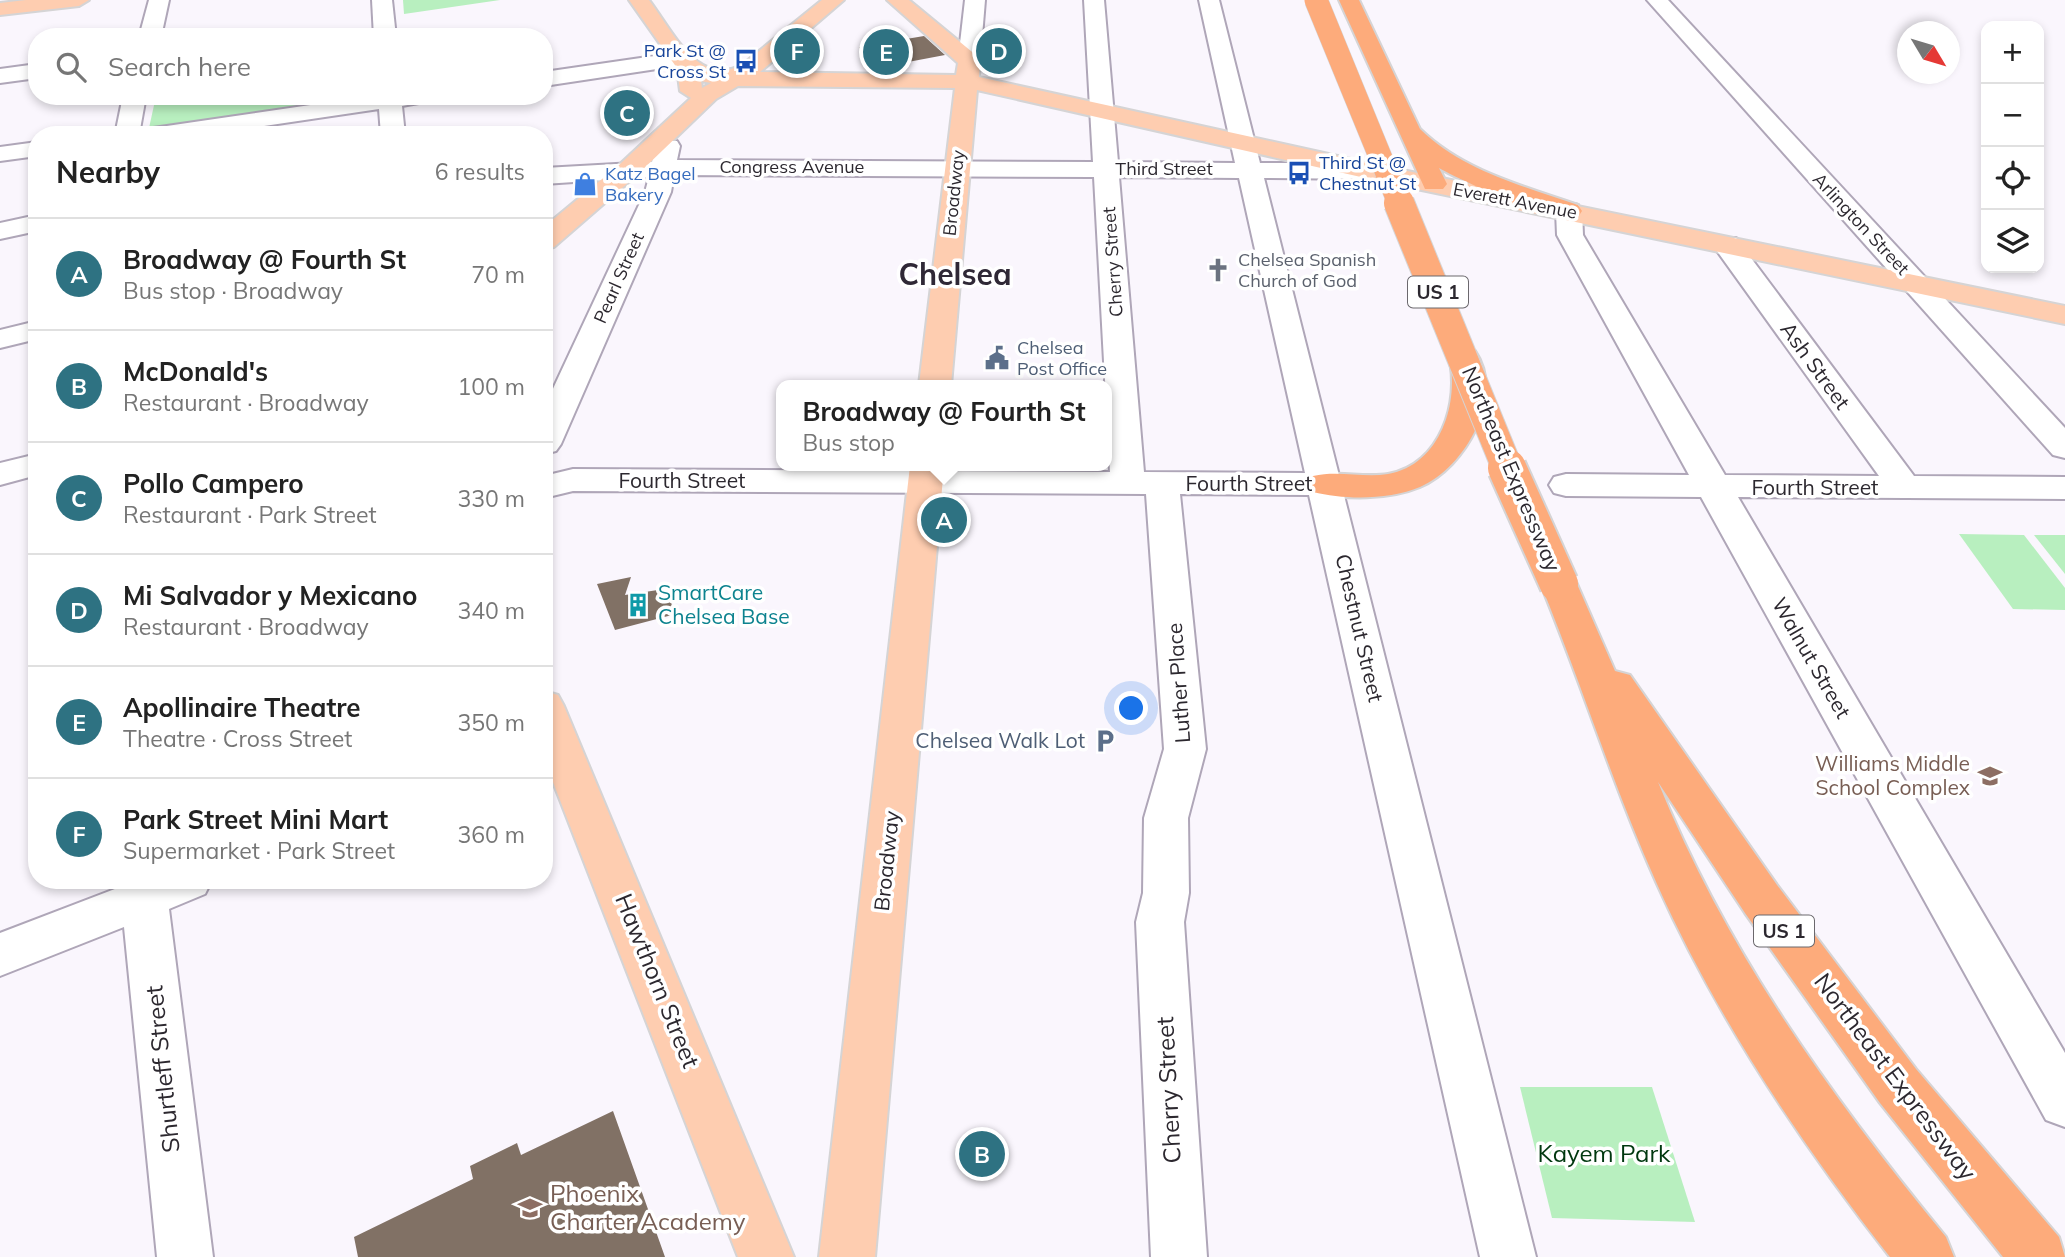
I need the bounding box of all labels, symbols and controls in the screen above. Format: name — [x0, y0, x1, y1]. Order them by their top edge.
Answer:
north arrow — [1897, 21, 1960, 84]
map controls — [1981, 21, 2044, 273]
button: + — [1981, 21, 2044, 84]
pin: F — [774, 25, 820, 77]
pin: D — [976, 25, 1022, 77]
pin: E — [863, 26, 909, 78]
search box — [28, 28, 553, 105]
place label: Park St @ Cross St — [644, 39, 726, 83]
bus stop icon: Park St @ Cross St — [732, 47, 760, 75]
icon: search — [52, 48, 90, 86]
text: Search here — [108, 50, 251, 83]
button: − — [1981, 84, 2044, 147]
pin: C — [604, 87, 650, 139]
button: locate — [1981, 147, 2044, 210]
street label: Broadway — [938, 148, 969, 237]
place label: Third St @ Chestnut St — [1319, 151, 1416, 195]
text: Nearby — [56, 153, 160, 191]
street label: Congress Avenue — [720, 155, 864, 178]
text: 6 results — [435, 157, 525, 186]
street label: Third Street — [1115, 157, 1213, 180]
bus stop icon: Third St @ Chestnut St — [1285, 159, 1313, 187]
place label: Katz Bagel Bakery — [605, 162, 696, 206]
street label: Arlington Street — [1808, 168, 1915, 279]
shop icon: Katz Bagel Bakery — [571, 170, 599, 198]
street label: Everett Avenue — [1451, 177, 1579, 224]
street label: Cherry Street — [1097, 206, 1128, 318]
button: layers — [1981, 210, 2044, 273]
street label: Pearl Street — [588, 229, 649, 327]
text: Broadway @ Fourth St — [123, 243, 406, 276]
place label: Chelsea Spanish Church of God — [1238, 248, 1376, 292]
district label: Chelsea — [899, 255, 1011, 293]
church icon: Chelsea Spanish Church of God — [1204, 256, 1232, 284]
text: A — [70, 260, 88, 289]
text: 70 m — [471, 260, 525, 289]
text: Bus stop · Broadway — [123, 276, 343, 305]
road number: US 1 — [1408, 276, 1468, 308]
street label: Ash Street — [1775, 317, 1856, 414]
place label: Chelsea Post Office — [1017, 336, 1107, 380]
public building icon: Chelsea Post Office — [983, 344, 1011, 372]
text: McDonald's — [123, 355, 268, 388]
street label: Northeast Expressway — [1457, 362, 1567, 575]
text: B — [71, 372, 87, 401]
text: 100 m — [457, 372, 525, 401]
popup — [776, 380, 1112, 471]
text: Restaurant · Broadway — [123, 388, 369, 417]
text: Broadway @ Fourth St — [802, 395, 1086, 428]
text: Bus stop — [802, 428, 895, 457]
text: Pollo Campero — [123, 467, 304, 500]
street label: Fourth Street — [619, 467, 745, 493]
street label: Fourth Street — [1186, 470, 1312, 496]
street label: Fourth Street — [1752, 474, 1878, 500]
text: C — [71, 484, 87, 513]
text: 330 m — [457, 484, 525, 513]
pin: A — [921, 494, 967, 546]
text: Restaurant · Park Street — [123, 500, 376, 529]
street label: Chestnut Street — [1330, 551, 1390, 704]
text: Mi Salvador y Mexicano — [123, 579, 417, 612]
place label: SmartCare Chelsea Base — [658, 579, 790, 629]
building icon: SmartCare Chelsea Base — [624, 591, 652, 619]
street label: Walnut Street — [1767, 593, 1857, 722]
text: D — [70, 596, 88, 625]
text: 340 m — [457, 596, 525, 625]
text: Restaurant · Broadway — [123, 612, 369, 641]
street label: Luther Place — [1161, 622, 1195, 744]
text: Apollinaire Theatre — [123, 691, 361, 724]
your location — [1114, 691, 1148, 725]
text: E — [72, 708, 86, 737]
text: 350 m — [457, 708, 525, 737]
text: Theatre · Cross Street — [123, 724, 352, 753]
place label: Chelsea Walk Lot — [915, 727, 1085, 753]
parking icon: Chelsea Walk Lot — [1091, 727, 1119, 755]
place label: Williams Middle School Complex — [1815, 750, 1970, 800]
school or university icon: Williams Middle School Complex — [1976, 762, 2004, 790]
text: Park Street Mini Mart — [123, 803, 388, 836]
street label: Broadway — [868, 809, 904, 912]
text: F — [72, 820, 86, 849]
text: 360 m — [457, 820, 525, 849]
text: Supermarket · Park Street — [123, 836, 395, 865]
street label: Hawthorn Street — [609, 889, 707, 1072]
road number: US 1 — [1754, 916, 1814, 946]
street label: Northeast Expressway — [1808, 967, 1984, 1186]
street label: Shurtleff Street — [138, 984, 186, 1154]
street label: Cherry Street — [1149, 1016, 1187, 1164]
pin: B — [959, 1128, 1005, 1180]
park label: Kayem Park — [1538, 1138, 1671, 1168]
place label: Phoenix Charter Academy — [550, 1178, 746, 1236]
school or university icon: Phoenix Charter Academy — [516, 1194, 544, 1222]

